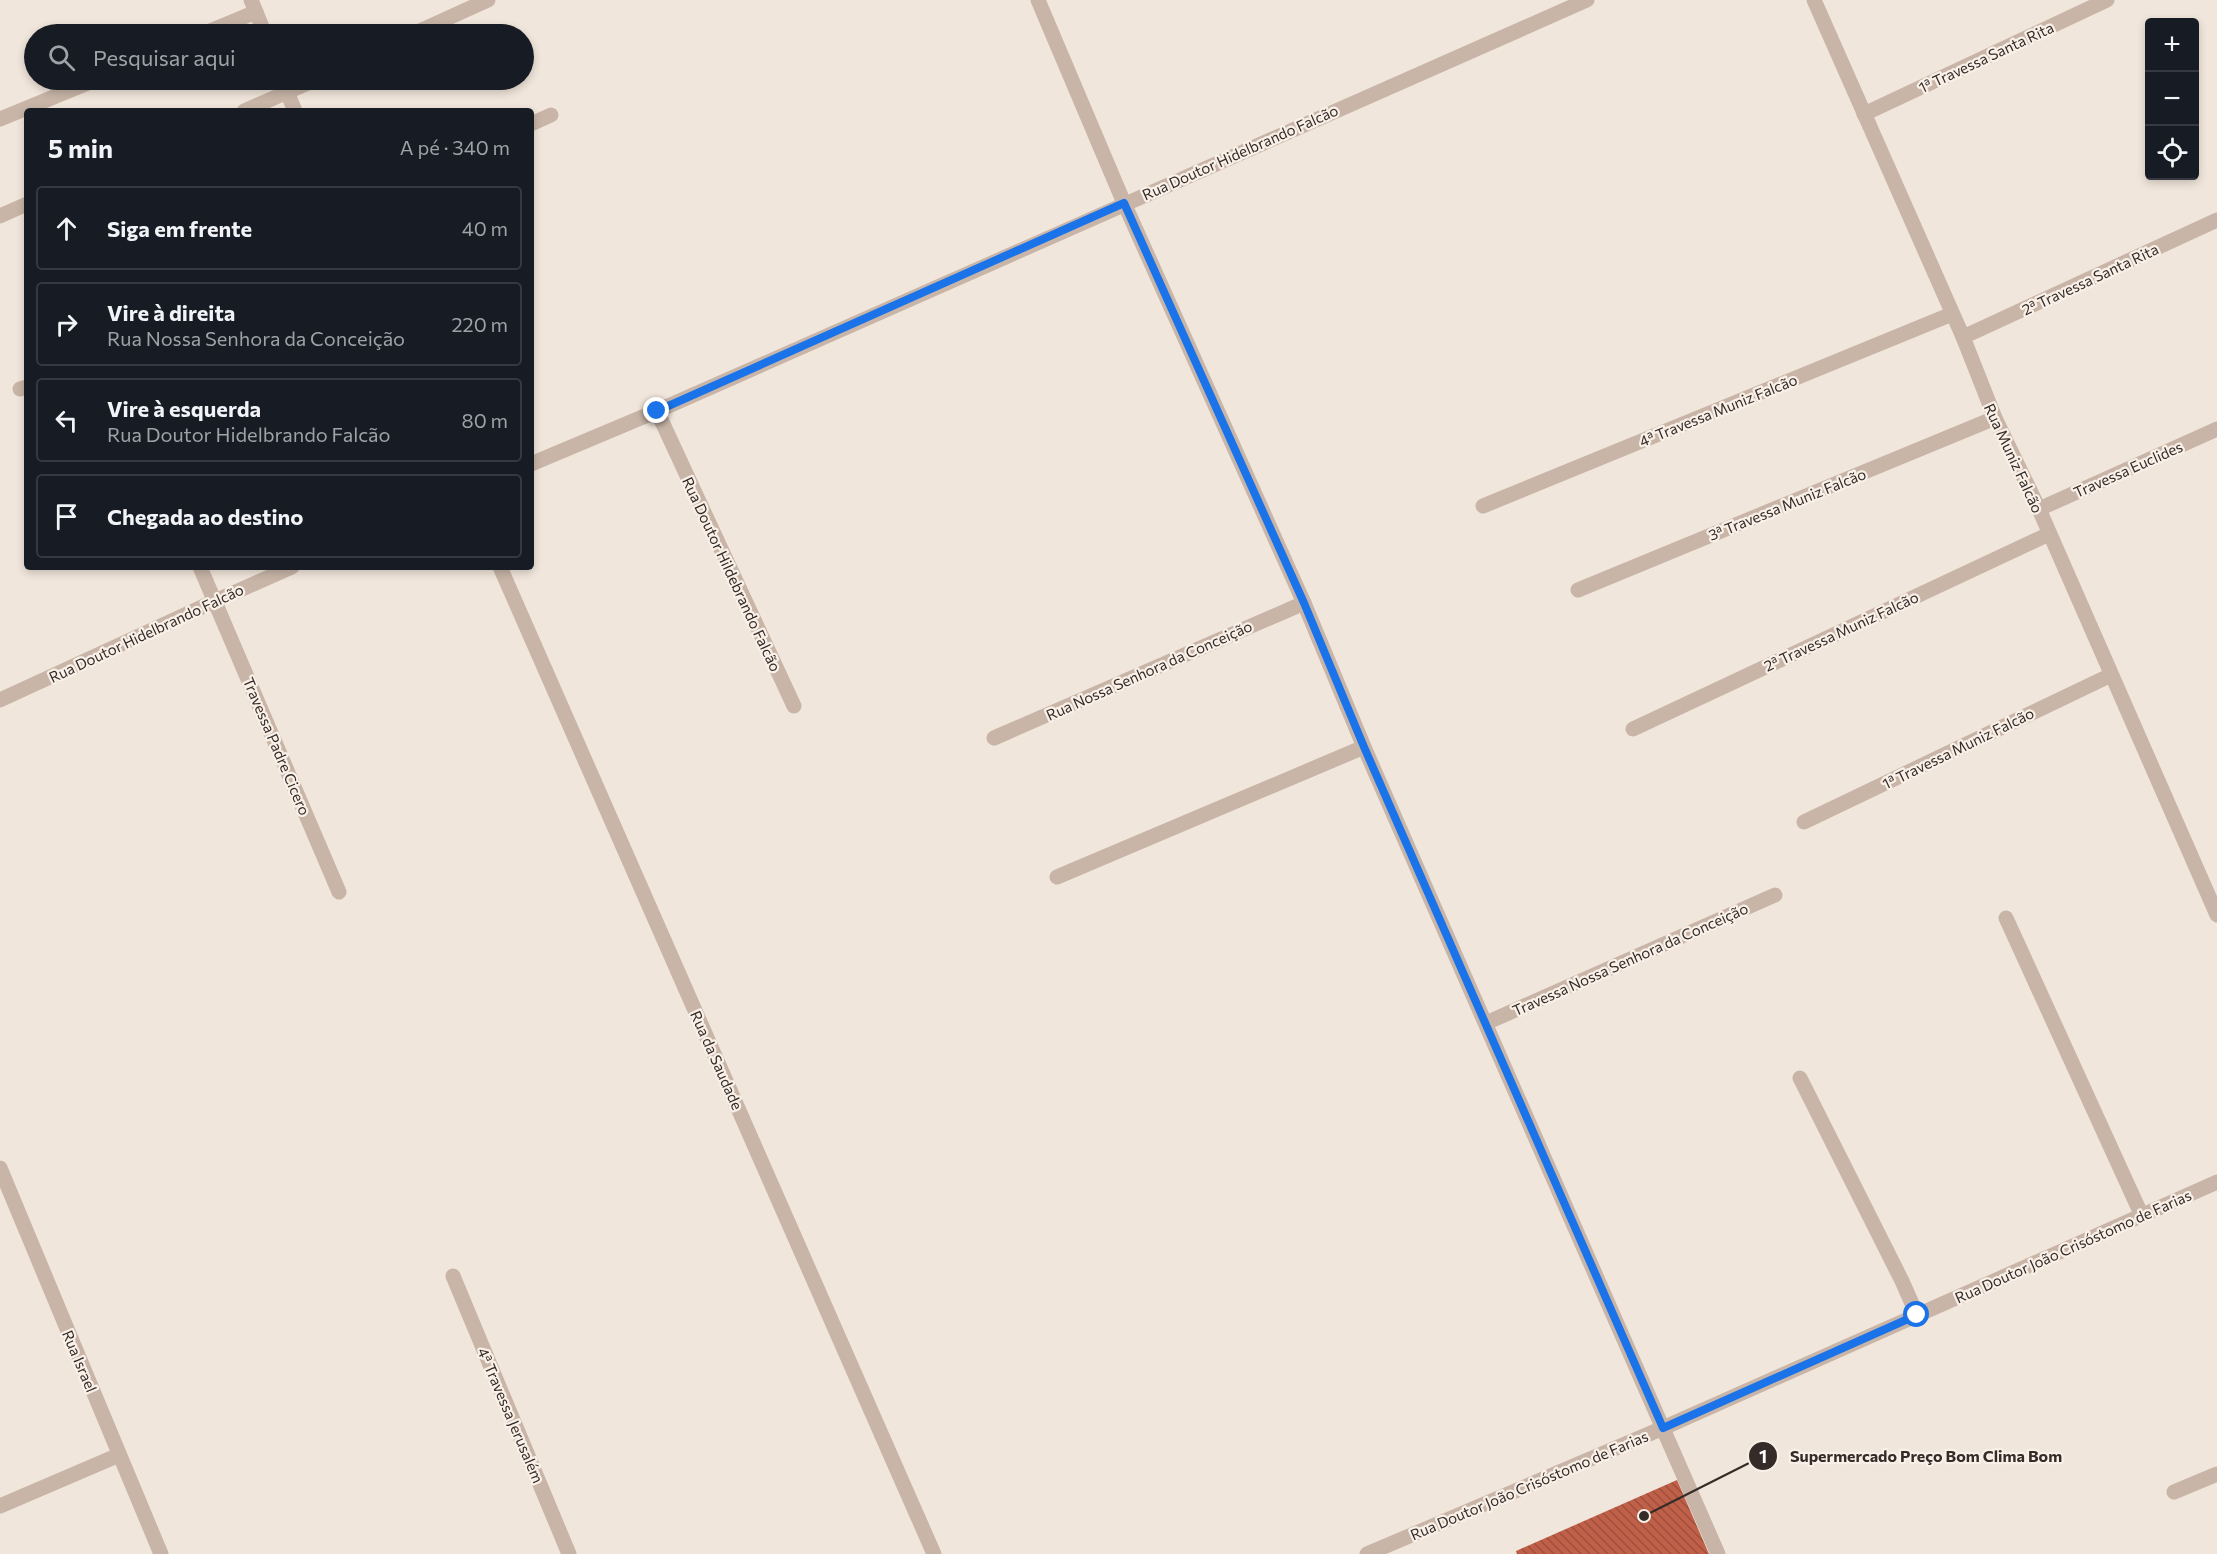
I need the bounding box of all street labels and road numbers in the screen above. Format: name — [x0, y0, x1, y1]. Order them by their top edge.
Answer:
street label: 1ª Travessa Santa Rita — [1916, 18, 2056, 96]
street label: Rua Doutor Hidelbrando Falcão — [1139, 101, 1341, 203]
street label: 2ª Travessa Santa Rita — [2019, 239, 2161, 319]
street label: 4ª Travessa Muniz Falcão — [1636, 370, 1800, 450]
street label: Rua Muniz Falcão — [1981, 400, 2047, 516]
street label: Travessa Euclides — [2071, 437, 2185, 501]
street label: 3ª Travessa Muniz Falcão — [1706, 464, 1868, 544]
street label: Rua Doutor Hildebrando Falcão — [679, 474, 785, 674]
street label: Rua Doutor Hidelbrando Falcão — [46, 580, 246, 686]
street label: 2ª Travessa Muniz Falcão — [1761, 587, 1921, 675]
street label: Rua Nossa Senhora da Conceição — [1043, 616, 1255, 724]
street label: Travessa Padre Cicero — [240, 674, 314, 818]
street label: 1ª Travessa Muniz Falcão — [1879, 703, 2037, 793]
street label: Travessa Nossa Senhora da Conceição — [1509, 899, 1751, 1019]
street label: Rua da Saudade — [687, 1008, 747, 1112]
street label: Rua Doutor João Crisóstomo de Farias — [1952, 1185, 2194, 1306]
street label: Rua Israel — [59, 1327, 101, 1395]
street label: 4ª Travessa Jerusalém — [474, 1345, 548, 1485]
street label: Rua Doutor João Crisóstomo de Farias — [1407, 1426, 1651, 1543]

